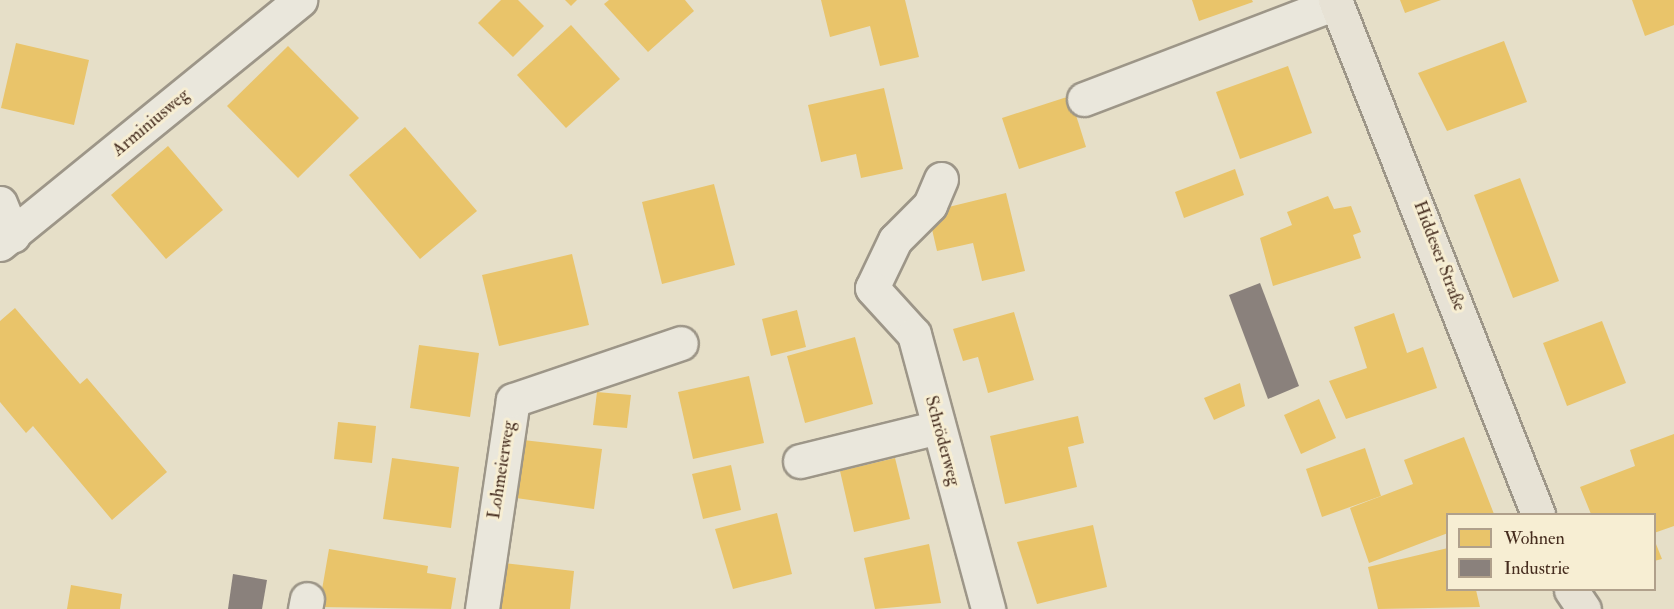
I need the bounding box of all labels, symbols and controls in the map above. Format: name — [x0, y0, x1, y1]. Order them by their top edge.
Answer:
street label: Arminiusweg — [108, 85, 194, 161]
street label: Hiddeser Straße — [1408, 198, 1470, 314]
street label: Schröderweg — [920, 394, 964, 488]
street label: Lohmeierweg — [484, 419, 520, 521]
legend — [1446, 513, 1656, 591]
text: Wohnen — [1504, 527, 1565, 550]
text: Industrie — [1504, 557, 1570, 580]

